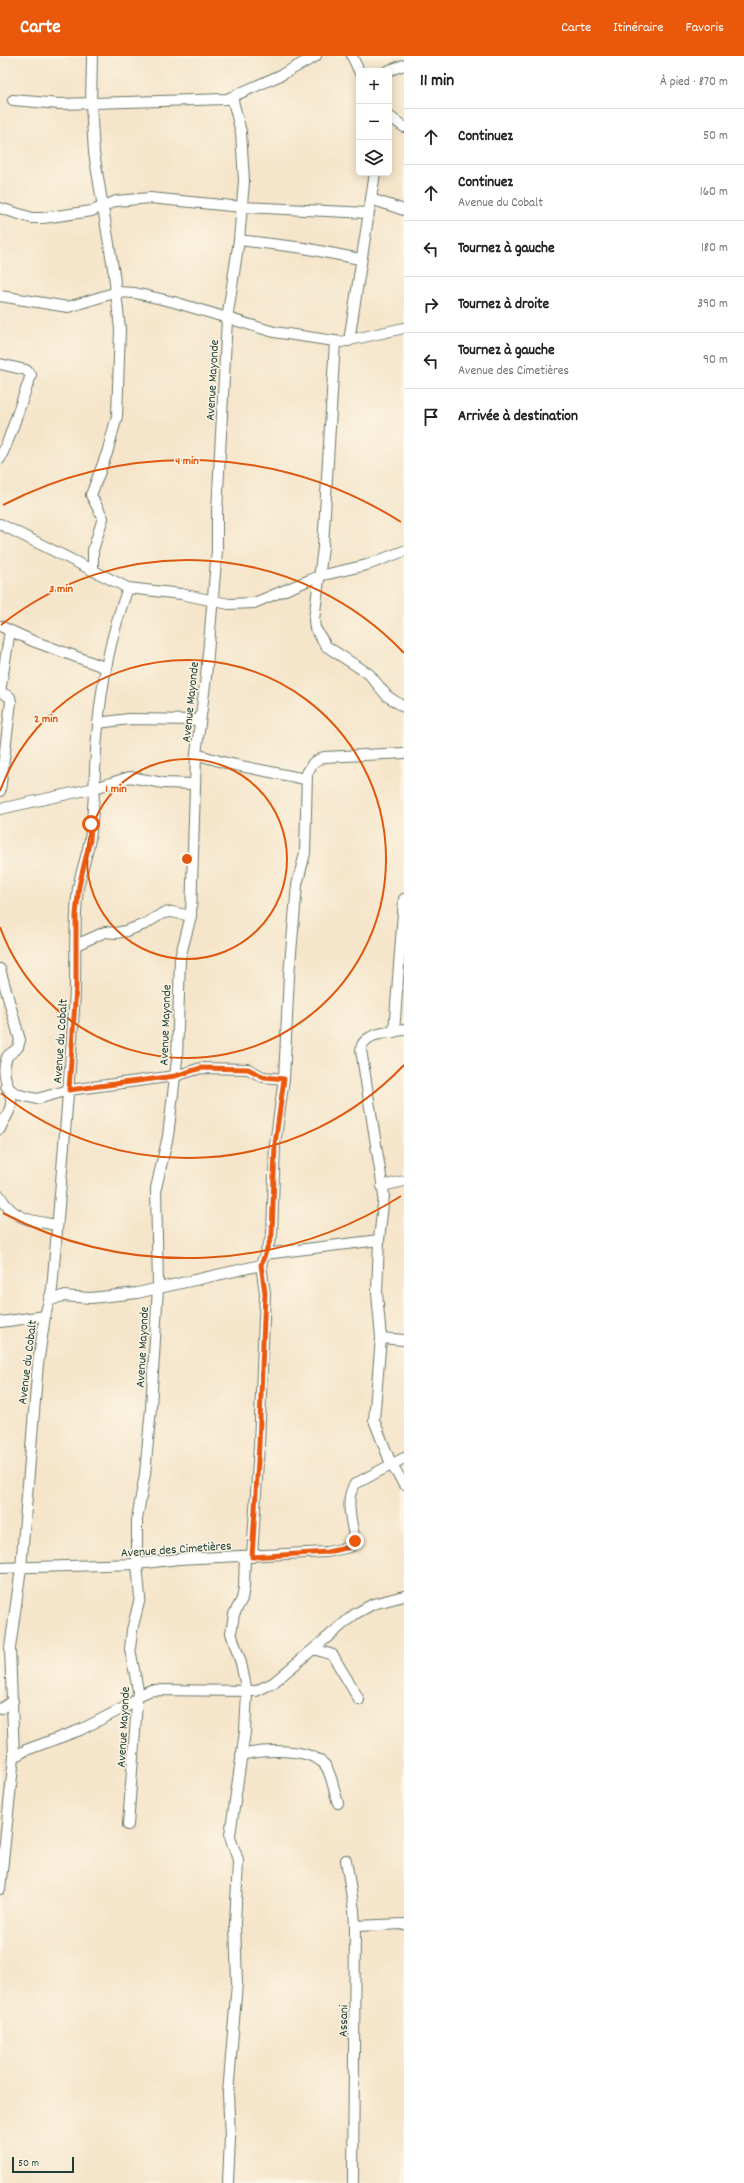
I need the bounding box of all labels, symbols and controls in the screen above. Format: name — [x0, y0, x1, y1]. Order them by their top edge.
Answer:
text: Carte — [20, 15, 61, 42]
text: Carte — [561, 18, 591, 38]
text: Itinéraire — [613, 18, 663, 38]
text: Favoris — [685, 18, 724, 38]
map controls — [356, 68, 392, 176]
button: + — [356, 68, 392, 104]
text: 11 min — [420, 70, 454, 94]
text: À pied · 870 m — [660, 73, 728, 92]
button: − — [356, 104, 392, 140]
icon: ahead — [420, 126, 442, 148]
text: Continuez — [458, 126, 513, 148]
text: 50 m — [703, 127, 728, 146]
button: layers — [356, 140, 392, 176]
text: Continuez — [458, 172, 513, 194]
icon: ahead — [420, 182, 442, 204]
text: 160 m — [700, 183, 728, 202]
text: Avenue du Cobalt — [458, 194, 543, 213]
icon: left — [420, 238, 442, 260]
text: Tournez à gauche — [458, 238, 555, 260]
text: 180 m — [701, 239, 728, 258]
icon: right — [420, 294, 442, 316]
text: Tournez à droite — [458, 294, 549, 316]
text: 390 m — [697, 295, 728, 314]
street label: Avenue Mayonde — [202, 339, 225, 421]
text: Tournez à gauche — [458, 340, 555, 362]
icon: left — [420, 350, 442, 372]
text: 90 m — [703, 351, 728, 370]
text: Avenue des Cimetières — [458, 362, 569, 381]
icon: arrive — [420, 406, 442, 428]
text: Arrivée à destination — [458, 406, 578, 428]
text: 4 min — [175, 453, 199, 470]
text: 3 min — [49, 581, 73, 598]
street label: Avenue Mayonde — [178, 661, 205, 744]
text: 2 min — [34, 711, 58, 728]
text: 1 min — [105, 781, 127, 798]
route start — [82, 815, 100, 833]
centre of rings — [180, 852, 194, 866]
street label: Avenue Mayonde — [156, 984, 177, 1066]
street label: Avenue du Cobalt — [49, 998, 74, 1084]
street label: Avenue Mayonde — [132, 1306, 155, 1388]
street label: Avenue du Cobalt — [14, 1319, 43, 1406]
route end — [346, 1532, 364, 1550]
street label: Avenue des Cimetières — [120, 1537, 232, 1564]
street label: Avenue Mayonde — [113, 1686, 136, 1768]
street label: Assani — [335, 2004, 354, 2037]
scale bar — [12, 2155, 74, 2174]
text: 50 m — [18, 2156, 39, 2172]

